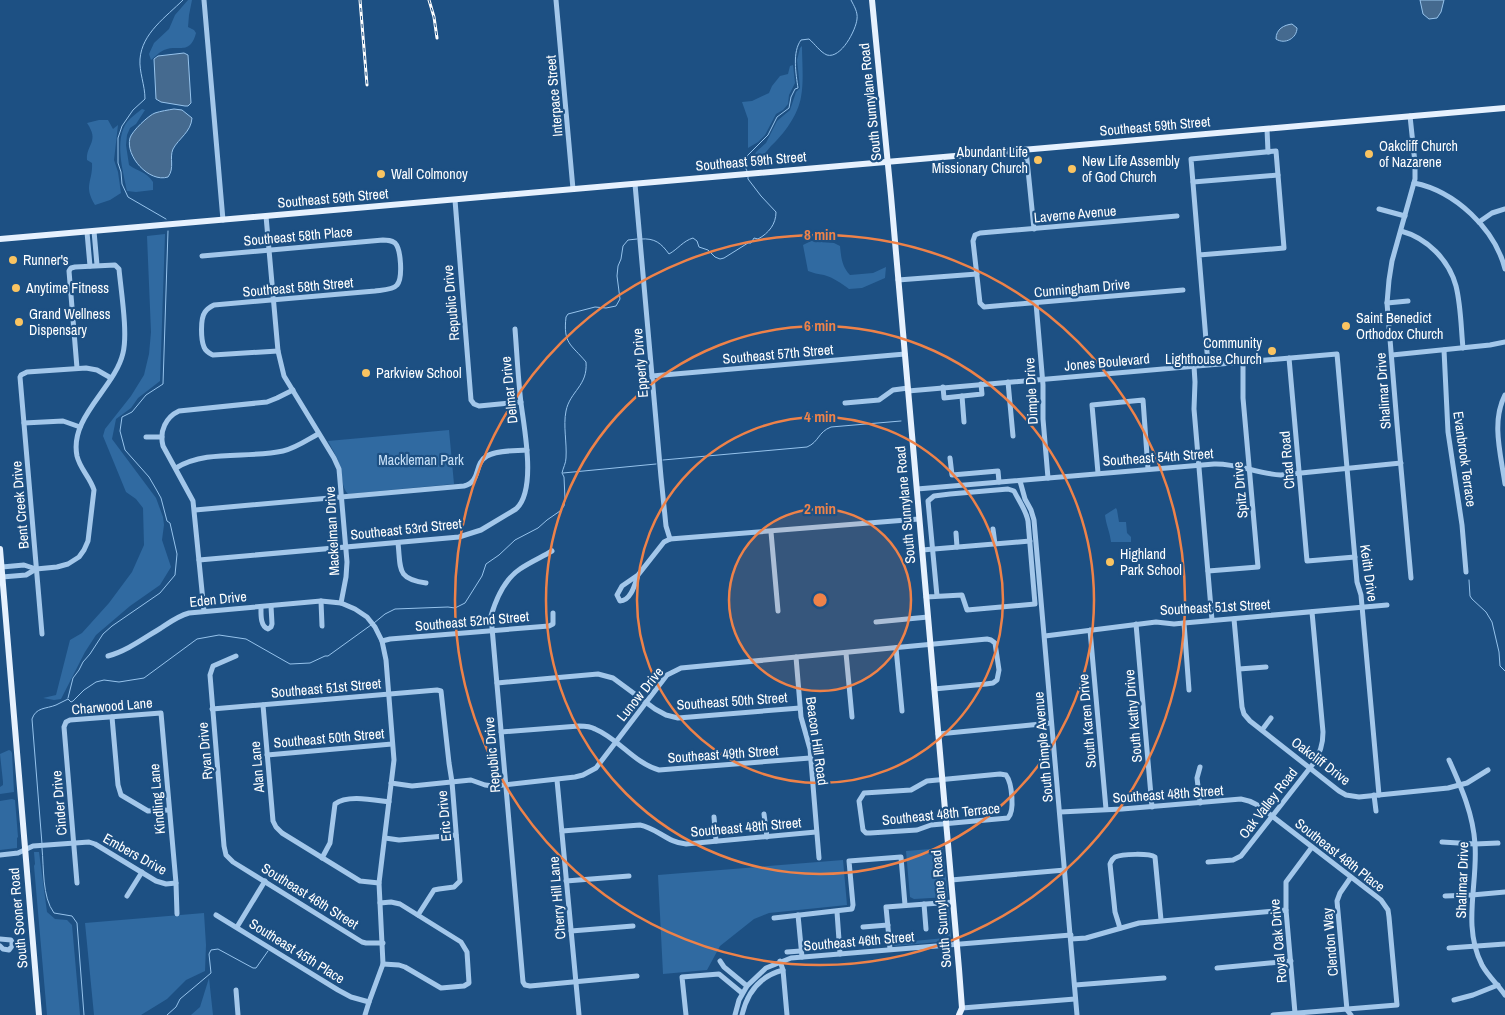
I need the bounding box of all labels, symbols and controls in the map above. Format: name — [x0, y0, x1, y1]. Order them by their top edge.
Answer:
street label: South Sunnylane Road — [855, 42, 885, 162]
street label: Interpace Street — [541, 55, 567, 137]
street label: Southeast 59th Street — [1099, 112, 1211, 140]
place label: Oakcliff Church of Nazarene — [1379, 137, 1458, 171]
place label: Abundant Life Missionary Church — [932, 143, 1028, 177]
street label: Southeast 59th Street — [695, 147, 807, 175]
marker: Oakcliff Church of Nazarene — [1363, 148, 1375, 160]
place label: New Life Assembly of God Church — [1082, 152, 1180, 186]
marker: Abundant Life Missionary Church — [1032, 154, 1044, 166]
marker: New Life Assembly of God Church — [1066, 163, 1078, 175]
place label: Wall Colmonoy — [391, 165, 468, 183]
marker: Wall Colmonoy — [375, 168, 387, 180]
street label: Southeast 59th Street — [277, 184, 389, 212]
street label: Laverne Avenue — [1033, 201, 1117, 227]
street label: Southeast 58th Place — [243, 222, 353, 250]
text: 8 min — [804, 224, 836, 245]
place label: Runner's — [23, 251, 69, 269]
marker: Runner's — [7, 254, 19, 266]
street label: Republic Drive — [439, 264, 463, 342]
street label: Southeast 58th Street — [242, 273, 354, 301]
street label: Cunningham Drive — [1033, 275, 1131, 301]
place label: Anytime Fitness — [25, 279, 109, 297]
marker: Anytime Fitness — [10, 282, 22, 294]
place label: Grand Wellness Dispensary — [29, 305, 111, 339]
place label: Saint Benedict Orthodox Church — [1356, 309, 1443, 343]
text: 6 min — [804, 315, 836, 336]
marker: Grand Wellness Dispensary — [13, 316, 25, 328]
marker: Saint Benedict Orthodox Church — [1340, 320, 1352, 332]
street label: Epperly Drive — [628, 328, 652, 398]
place label: Community Lighthouse Church — [1165, 334, 1262, 368]
street label: Southeast 57th Street — [722, 340, 834, 368]
marker: Community Lighthouse Church — [1266, 345, 1278, 357]
street label: Jones Boulevard — [1064, 349, 1150, 375]
street label: Shalimar Drive — [1371, 352, 1395, 430]
street label: Delmar Drive — [497, 355, 521, 425]
street label: Dimple Drive — [1020, 357, 1042, 425]
place label: Parkview School — [376, 364, 462, 382]
marker: Parkview School — [360, 367, 372, 379]
text: 4 min — [804, 406, 836, 427]
street label: Evanbrook Terrace — [1449, 410, 1481, 508]
street label: Chad Road — [1276, 430, 1298, 490]
street label: Southeast 54th Street — [1102, 444, 1214, 470]
street label: South Sunnylane Road — [891, 445, 919, 565]
park label: Mackleman Park — [378, 451, 464, 469]
street label: Bent Creek Drive — [7, 460, 33, 550]
street label: Spitz Drive — [1229, 461, 1251, 519]
street label: Mackelman Drive — [321, 486, 343, 576]
text: 2 min — [804, 498, 836, 519]
street label: Southeast 53rd Street — [350, 514, 462, 544]
street label: Keith Drive — [1356, 543, 1382, 603]
place label: Highland Park School — [1120, 545, 1182, 579]
marker: Highland Park School — [1104, 556, 1116, 568]
street label: Eden Drive — [188, 587, 248, 611]
centre of rings — [811, 591, 829, 609]
street label: Southeast 51st Street — [1159, 595, 1271, 619]
street label: Southeast 52nd Street — [414, 607, 530, 635]
street label: Lunow Drive — [613, 663, 667, 725]
street label: South Kathy Drive — [1120, 669, 1146, 763]
street label: South Karen Drive — [1074, 673, 1100, 769]
street label: Southeast 51st Street — [270, 674, 382, 702]
street label: Southeast 50th Street — [676, 688, 788, 714]
street label: South Dimple Avenue — [1029, 691, 1057, 803]
street label: Charwood Lane — [71, 694, 153, 718]
street label: Beacon Hill Road — [802, 696, 832, 786]
street label: Republic Drive — [480, 716, 504, 794]
street label: Ryan Drive — [194, 722, 216, 780]
street label: Southeast 50th Street — [273, 724, 385, 752]
street label: Oakcliff Drive — [1288, 733, 1354, 789]
street label: Alan Lane — [246, 740, 268, 795]
street label: Southeast 49th Street — [667, 741, 779, 767]
street label: Kindling Lane — [145, 763, 169, 835]
street label: Oak Valley Road — [1235, 764, 1301, 842]
street label: Cinder Drive — [47, 770, 71, 836]
street label: Southeast 48th Street — [1112, 781, 1224, 807]
street label: Eric Drive — [433, 790, 455, 842]
street label: Southeast 48th Terrace — [881, 799, 1001, 829]
street label: Southeast 48th Street — [690, 813, 802, 841]
street label: Southeast 48th Place — [1291, 814, 1389, 896]
street label: Embers Drive — [100, 829, 170, 879]
street label: Shalimar Drive — [1452, 841, 1472, 919]
street label: South Sunnylane Road — [927, 849, 955, 969]
street label: Cherry Hill Lane — [544, 856, 570, 940]
street label: Southeast 46th Street — [258, 859, 362, 933]
street label: South Sooner Road — [5, 867, 31, 969]
street label: Royal Oak Drive — [1265, 898, 1291, 984]
street label: Clendon Way — [1318, 907, 1342, 977]
street label: Southeast 45th Place — [246, 914, 348, 988]
street label: Southeast 46th Street — [803, 927, 915, 955]

